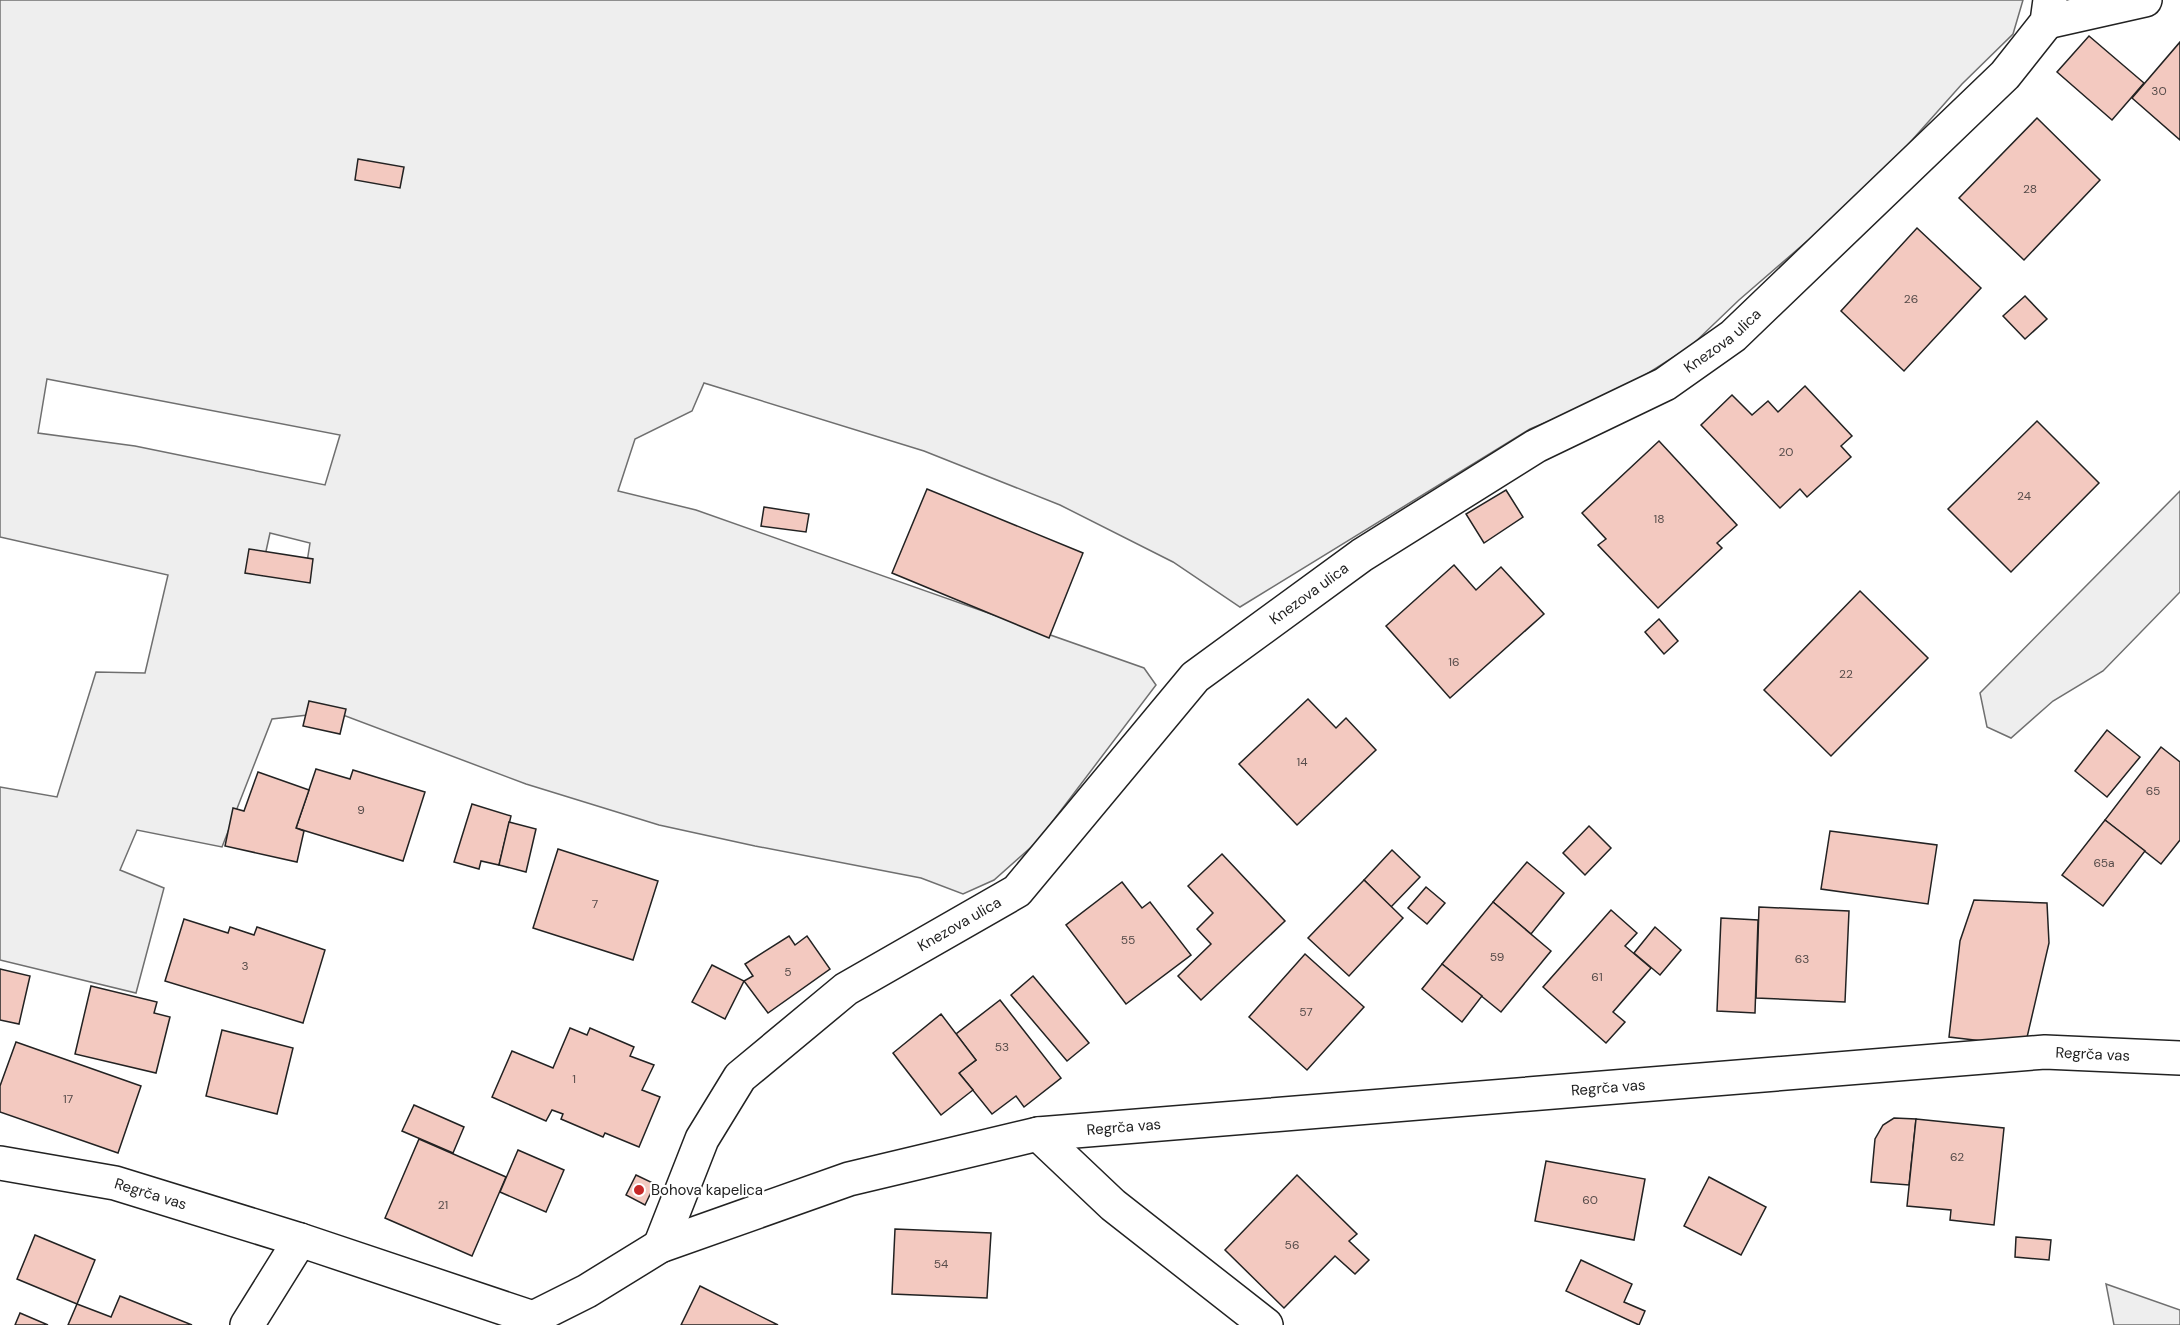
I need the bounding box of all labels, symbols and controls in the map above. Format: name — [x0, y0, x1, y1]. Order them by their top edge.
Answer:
house number: 30 — [2151, 83, 2167, 99]
house number: 28 — [2023, 181, 2037, 197]
house number: 26 — [1904, 291, 1918, 307]
street label: Knezova ulica — [1680, 304, 1765, 378]
house number: 20 — [1778, 444, 1794, 460]
house number: 24 — [2017, 488, 2031, 504]
house number: 18 — [1653, 511, 1665, 527]
street label: Knezova ulica — [1265, 558, 1353, 629]
house number: 16 — [1448, 654, 1460, 670]
house number: 22 — [1839, 666, 1853, 682]
house number: 14 — [1296, 754, 1308, 770]
house number: 65 — [2146, 783, 2160, 799]
house number: 9 — [357, 802, 365, 818]
house number: 65a — [2093, 855, 2115, 871]
street label: Knezova ulica — [914, 892, 1005, 956]
house number: 7 — [592, 896, 598, 912]
house number: 55 — [1121, 932, 1135, 948]
house number: 59 — [1490, 949, 1504, 965]
house number: 63 — [1795, 951, 1809, 967]
house number: 3 — [241, 958, 249, 974]
house number: 5 — [784, 964, 792, 980]
house number: 61 — [1591, 969, 1603, 985]
house number: 57 — [1299, 1004, 1313, 1020]
house number: 53 — [995, 1039, 1009, 1055]
street label: Regrča vas — [2055, 1042, 2130, 1066]
house number: 1 — [572, 1071, 576, 1087]
street label: Regrča vas — [1570, 1075, 1646, 1101]
house number: 17 — [63, 1091, 73, 1107]
street label: Regrča vas — [1086, 1114, 1162, 1140]
house number: 62 — [1950, 1149, 1964, 1165]
street label: Regrča vas — [112, 1173, 189, 1215]
place label: Bohova kapelica — [651, 1180, 763, 1200]
marker: Bohova kapelica — [632, 1183, 646, 1197]
house number: 60 — [1582, 1192, 1598, 1208]
house number: 21 — [438, 1197, 448, 1213]
house number: 56 — [1285, 1237, 1299, 1253]
house number: 54 — [934, 1256, 948, 1272]

